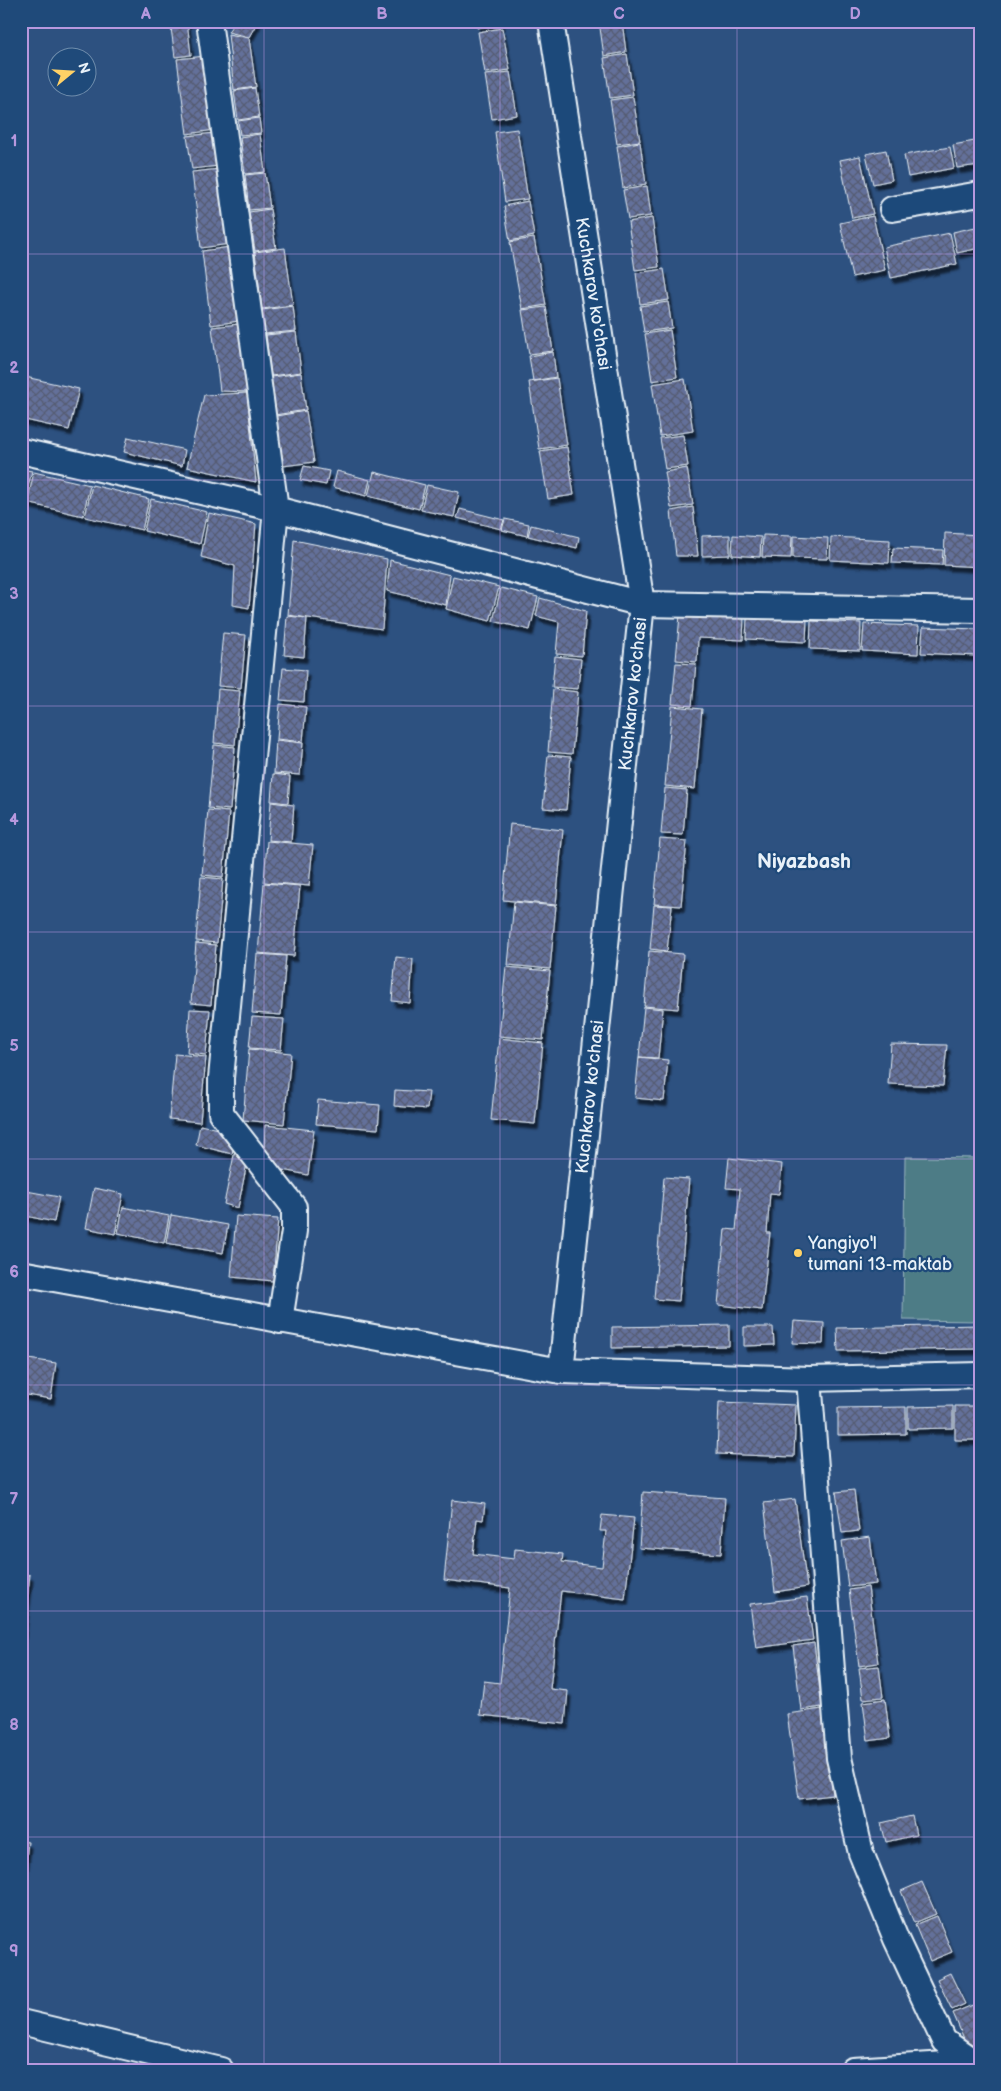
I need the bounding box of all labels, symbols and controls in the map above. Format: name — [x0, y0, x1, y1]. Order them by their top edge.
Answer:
text: A — [140, 5, 151, 24]
text: B — [376, 5, 388, 24]
text: C — [613, 5, 625, 24]
text: D — [849, 5, 861, 24]
north arrow — [48, 48, 98, 98]
text: N — [74, 61, 94, 76]
text: 1 — [11, 132, 17, 151]
street label: Kuchkarov ko'chasi — [571, 216, 616, 372]
text: 2 — [9, 359, 19, 378]
text: 3 — [9, 585, 19, 604]
street label: Kuchkarov ko'chasi — [614, 616, 652, 772]
text: 4 — [9, 811, 19, 830]
district label: Niyazbash — [757, 850, 851, 874]
street label: Kuchkarov ko'chasi — [571, 1019, 609, 1175]
text: 5 — [9, 1037, 19, 1056]
place label: Yangiyo'l tumani 13-maktab — [807, 1233, 952, 1275]
marker: Yangiyo'l tumani 13-maktab — [792, 1247, 804, 1259]
text: 6 — [9, 1263, 19, 1282]
text: 7 — [10, 1490, 19, 1509]
text: 8 — [9, 1716, 19, 1735]
text: 9 — [9, 1942, 19, 1961]

